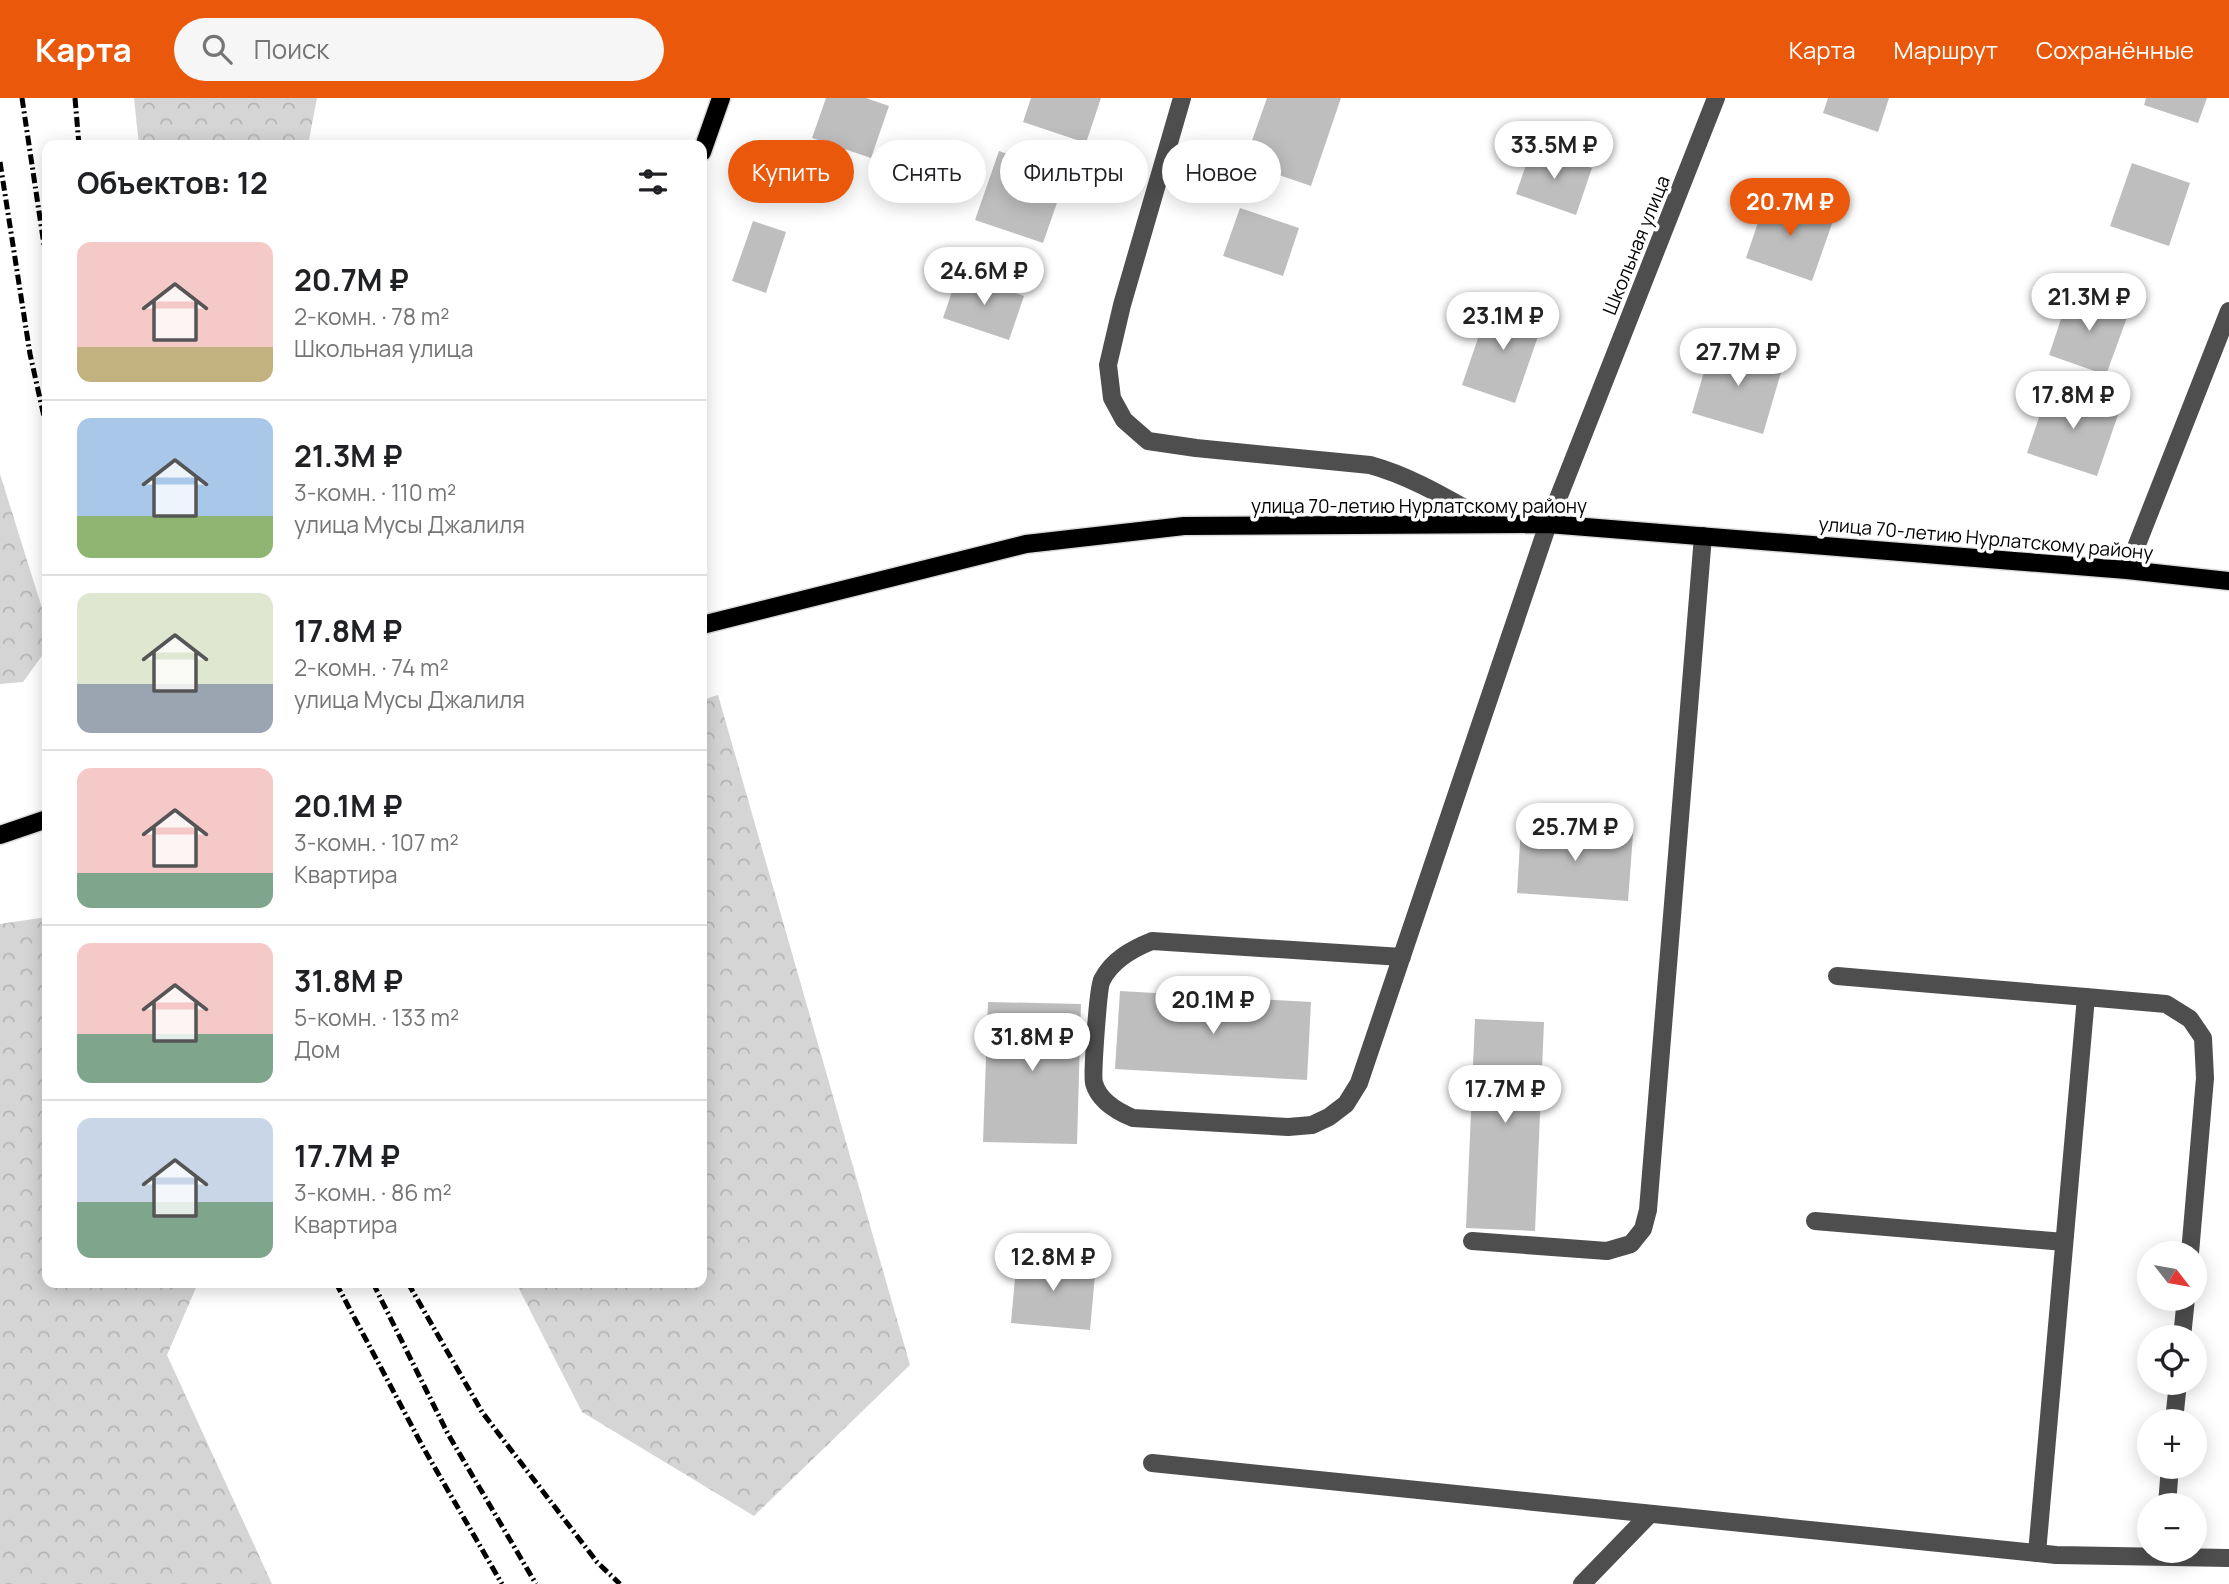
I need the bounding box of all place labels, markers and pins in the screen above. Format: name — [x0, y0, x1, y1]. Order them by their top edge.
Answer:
pin: 33.5M ₽ — [1489, 122, 1619, 181]
pin: 20.7M ₽ — [1725, 178, 1855, 238]
pin: 24.6M ₽ — [919, 248, 1049, 307]
pin: 21.3M ₽ — [2024, 274, 2154, 333]
pin: 23.1M ₽ — [1438, 292, 1568, 352]
pin: 27.7M ₽ — [1673, 328, 1803, 388]
pin: 17.8M ₽ — [2008, 372, 2138, 431]
pin: 25.7M ₽ — [1510, 804, 1640, 863]
pin: 20.1M ₽ — [1148, 976, 1278, 1036]
pin: 31.8M ₽ — [967, 1014, 1097, 1073]
pin: 17.7M ₽ — [1440, 1066, 1570, 1125]
pin: 12.8M ₽ — [988, 1234, 1118, 1293]

